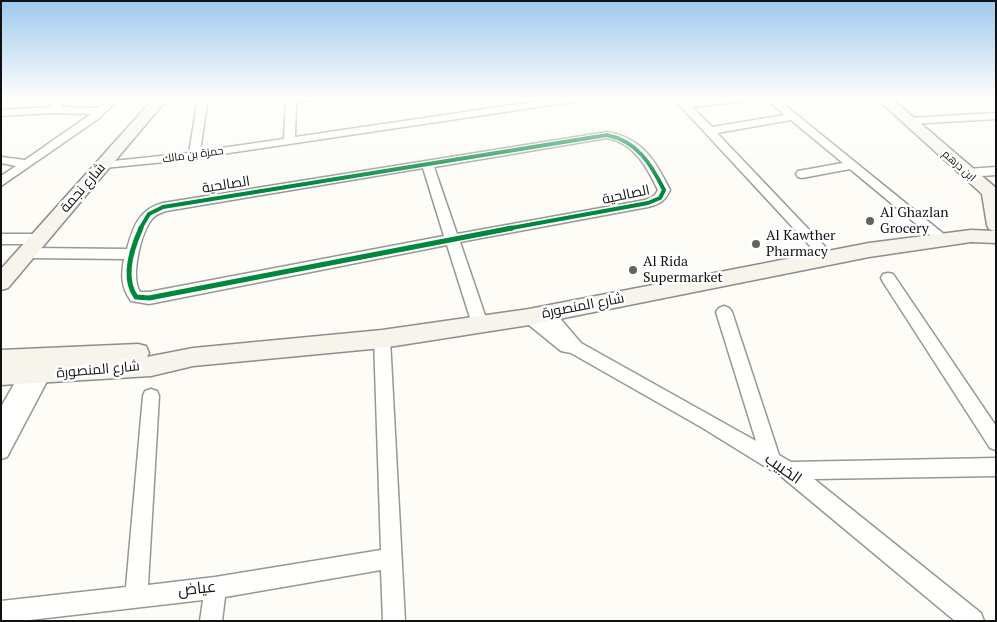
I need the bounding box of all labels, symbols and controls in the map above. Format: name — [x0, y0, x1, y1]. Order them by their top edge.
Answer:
street label: حمزة بن مالك — [162, 144, 224, 166]
street label: ابن درهم — [940, 148, 978, 184]
street label: شارع نجمة — [57, 160, 109, 216]
street label: الصالحية — [201, 173, 251, 197]
street label: الصالحية — [601, 182, 651, 208]
place label: Al Ghazlan Grocery — [880, 205, 949, 238]
marker: Al Ghazlan Grocery — [864, 215, 876, 227]
place label: Al Kawther Pharmacy — [766, 228, 835, 260]
marker: Al Kawther Pharmacy — [750, 238, 762, 250]
place label: Al Rida Supermarket — [643, 254, 723, 286]
marker: Al Rida Supermarket — [627, 264, 639, 276]
street label: شارع المنصورة — [540, 290, 626, 322]
street label: شارع المنصورة — [56, 358, 140, 382]
street label: الخبيب — [761, 449, 805, 489]
street label: عياض — [177, 577, 217, 601]

